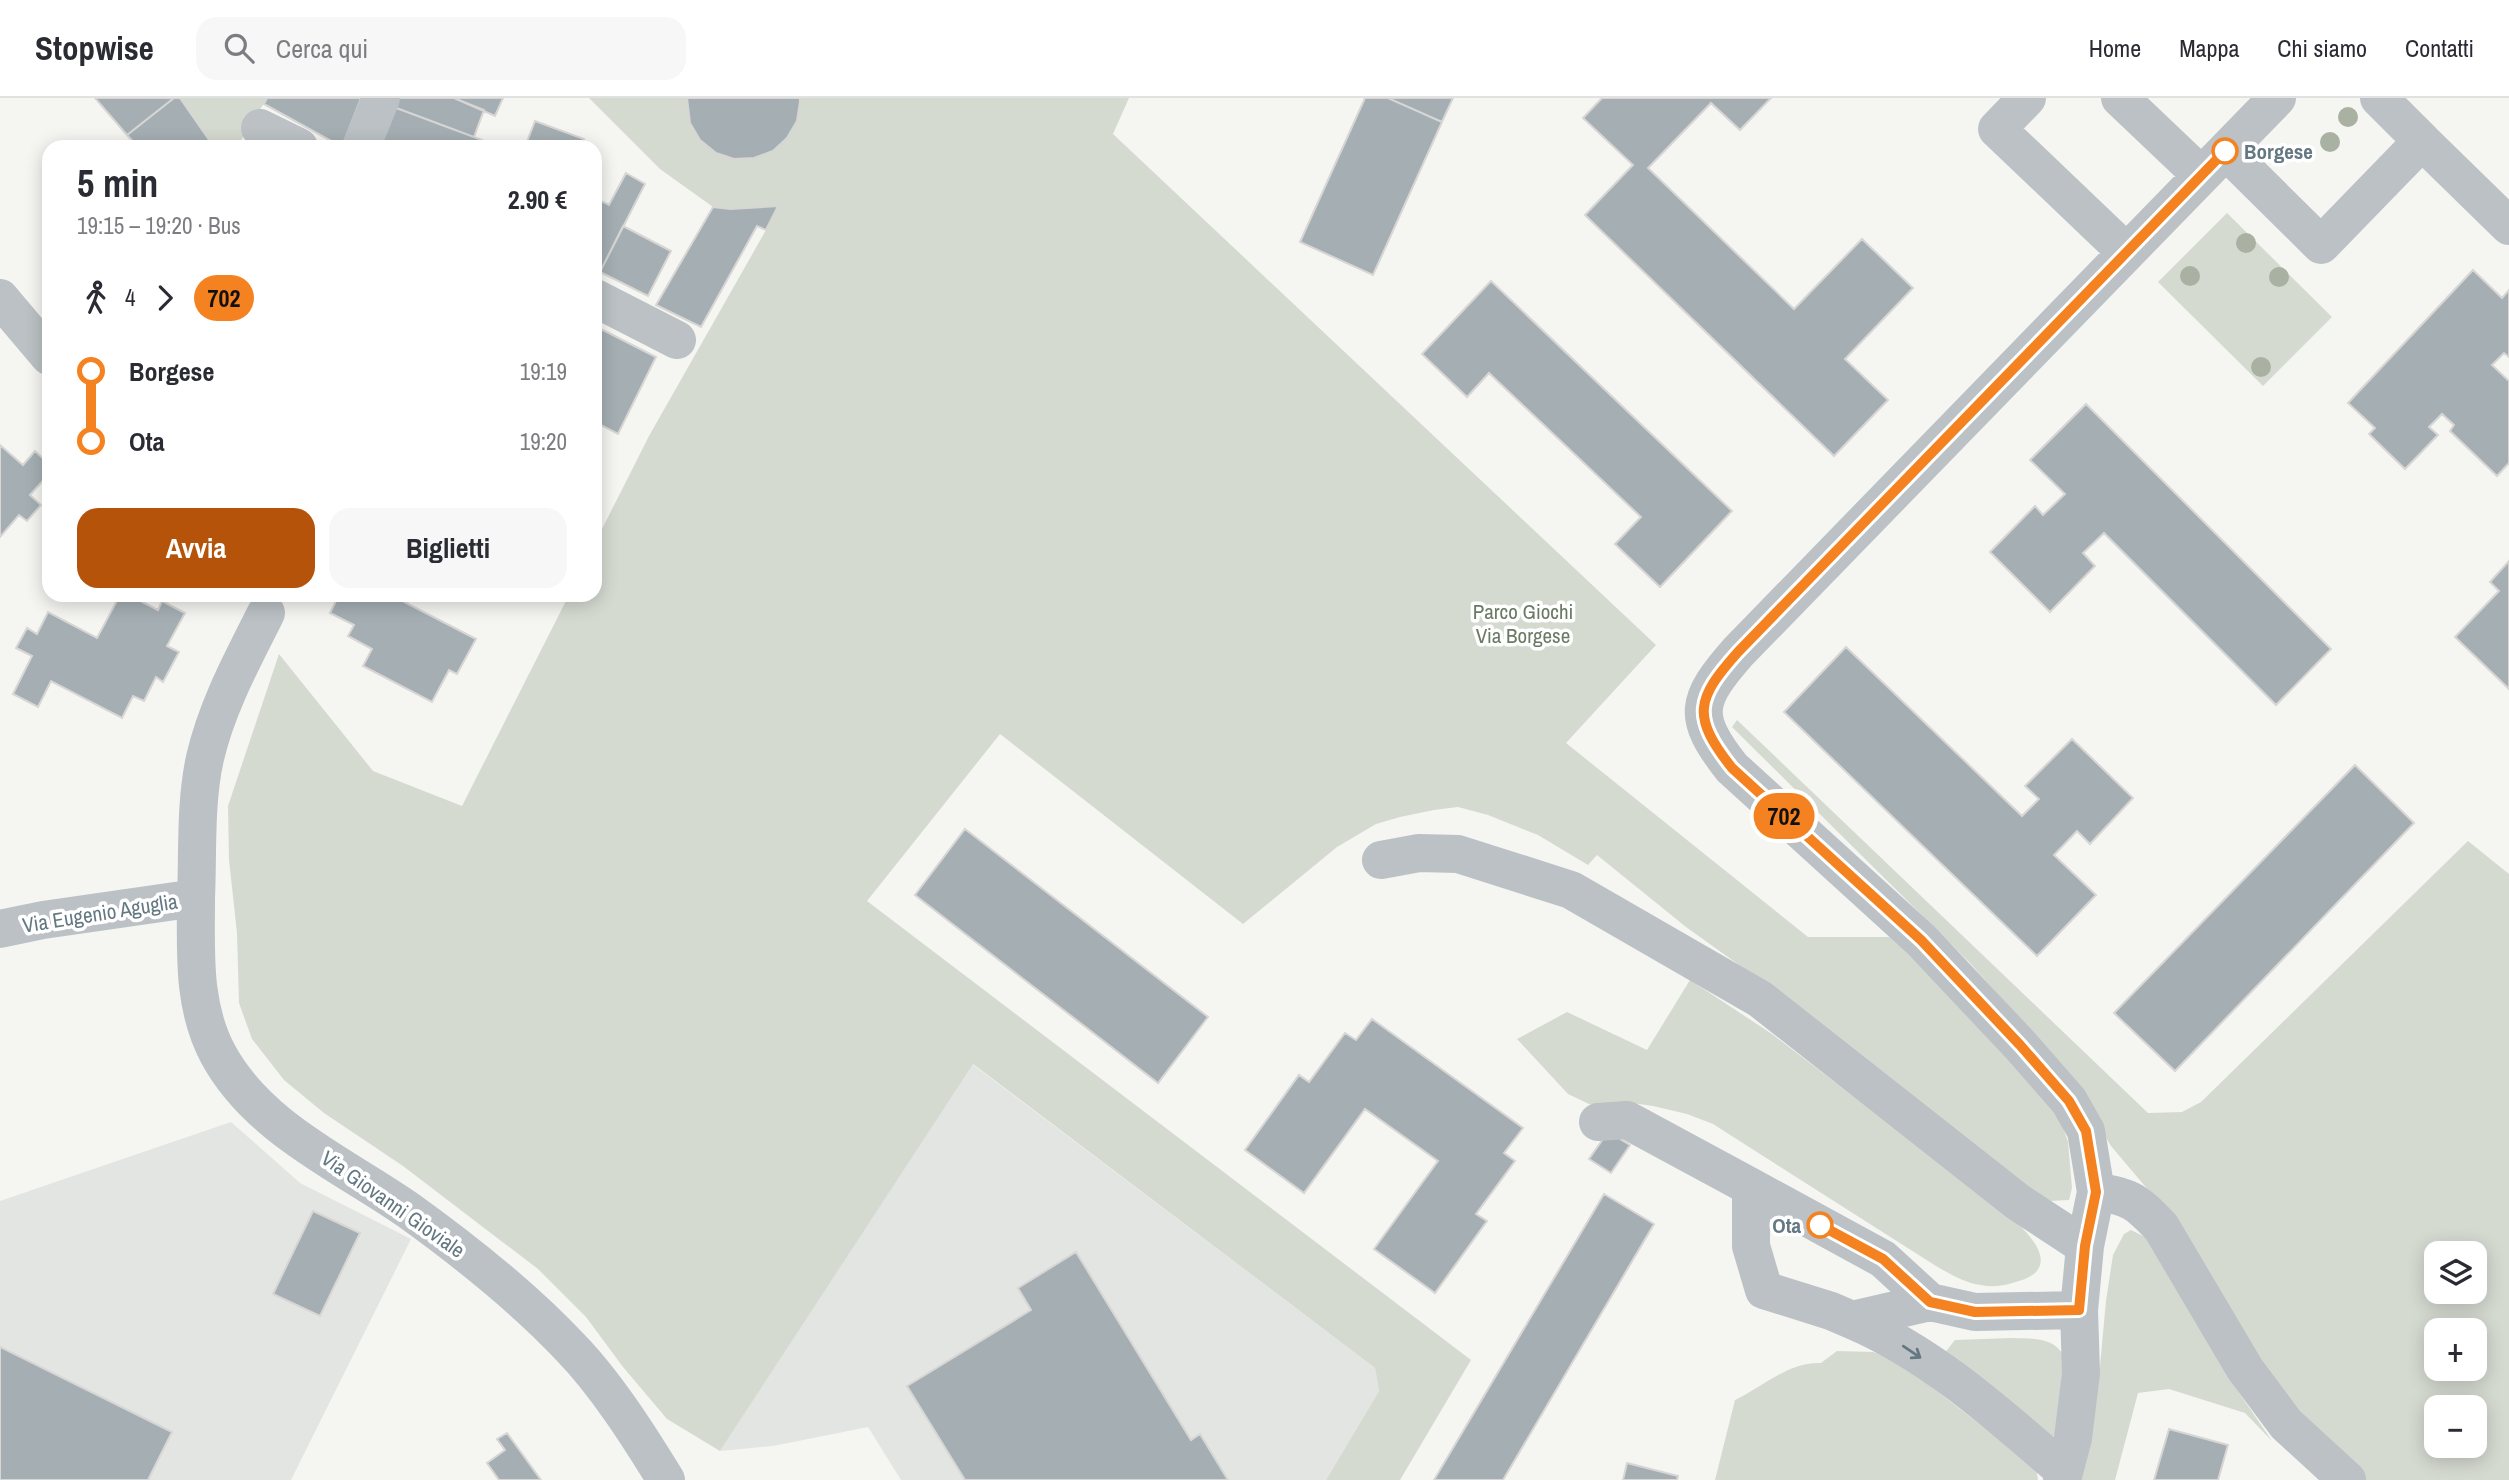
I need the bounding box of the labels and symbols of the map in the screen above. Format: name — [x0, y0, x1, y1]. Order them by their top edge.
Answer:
place label: Borgese — [2244, 137, 2313, 166]
marker: Borgese — [2212, 138, 2238, 164]
park label: Parco Giochi Via Borgese — [1473, 597, 1573, 650]
line badge: 702 — [1744, 793, 1824, 839]
street label: Via Eugenio Aguglia — [20, 886, 180, 940]
street label: Via Giovanni Gioviale — [315, 1144, 471, 1264]
place label: Ota — [1772, 1211, 1801, 1240]
marker: Ota — [1807, 1212, 1833, 1238]
one-way arrow — [1902, 1345, 1921, 1359]

